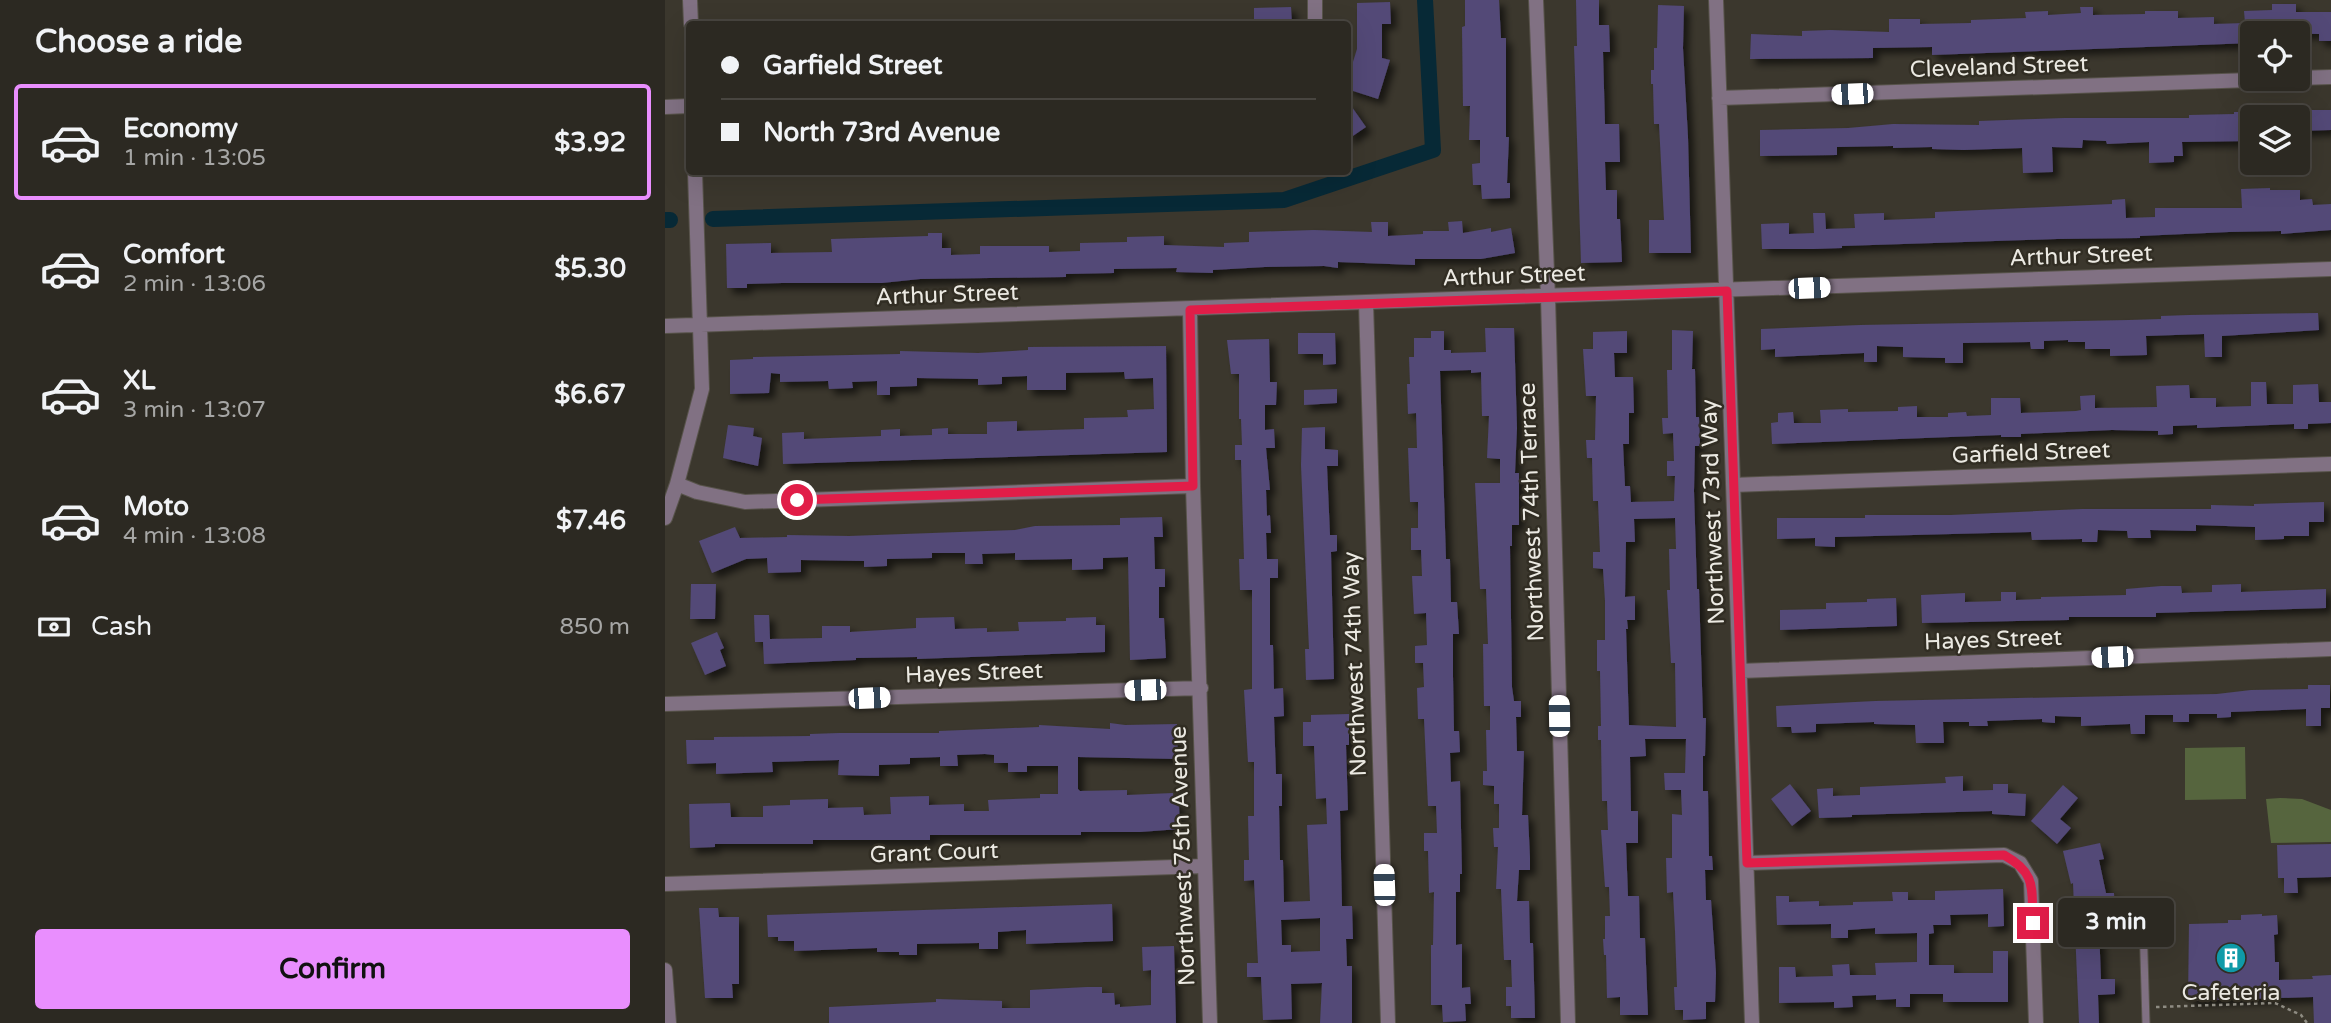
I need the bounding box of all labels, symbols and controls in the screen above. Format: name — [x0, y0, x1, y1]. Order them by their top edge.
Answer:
map controls — [2240, 21, 2310, 175]
button: locate — [2240, 21, 2310, 91]
text: Choose a ride — [35, 23, 242, 61]
text: Garfield Street — [763, 50, 942, 81]
street label: Cleveland Street — [1909, 50, 2089, 84]
car — [1831, 83, 1874, 105]
button: layers — [2240, 105, 2310, 175]
icon: car — [39, 111, 102, 174]
text: Economy — [123, 113, 238, 144]
text: North 73rd Avenue — [763, 117, 1000, 148]
text: $3.92 — [554, 127, 626, 158]
text: 1 min · 13:05 — [123, 144, 266, 172]
icon: car — [39, 237, 102, 300]
text: Comfort — [123, 239, 225, 270]
street label: Arthur Street — [2009, 240, 2153, 272]
text: $5.30 — [554, 253, 626, 284]
street label: Arthur Street — [1442, 260, 1586, 292]
text: 2 min · 13:06 — [123, 270, 266, 298]
car — [1788, 277, 1831, 299]
street label: Arthur Street — [875, 279, 1019, 311]
icon: car — [39, 363, 102, 426]
text: XL — [123, 365, 155, 396]
text: $6.67 — [554, 379, 626, 410]
street label: Northwest 74th Terrace — [1513, 382, 1551, 642]
text: 3 min · 13:07 — [123, 396, 266, 424]
street label: Northwest 73rd Way — [1695, 399, 1731, 625]
street label: Garfield Street — [1951, 436, 2111, 470]
route start — [781, 484, 813, 516]
icon: car — [39, 489, 102, 552]
text: Moto — [123, 491, 189, 522]
text: $7.46 — [556, 505, 626, 536]
text: 4 min · 13:08 — [123, 522, 266, 550]
street label: Northwest 74th Way — [1337, 551, 1373, 777]
icon: cash — [35, 608, 73, 646]
text: Cash — [91, 611, 152, 642]
text: 850 m — [560, 613, 630, 641]
street label: Hayes Street — [1924, 624, 2063, 656]
car — [2091, 646, 2134, 668]
street label: Hayes Street — [905, 657, 1044, 689]
car — [1124, 679, 1167, 701]
car — [848, 687, 891, 709]
car — [1549, 695, 1570, 737]
street label: Northwest 75th Avenue — [1164, 725, 1202, 987]
street label: Grant Court — [869, 837, 999, 869]
car — [1373, 864, 1396, 906]
callout: 3 min — [2057, 898, 2173, 948]
route end — [2017, 907, 2049, 939]
text: 3 min — [2085, 908, 2147, 936]
button: Confirm — [35, 929, 630, 1009]
building icon: Cafeteria — [2214, 941, 2248, 975]
place label: Cafeteria — [2182, 979, 2280, 1007]

